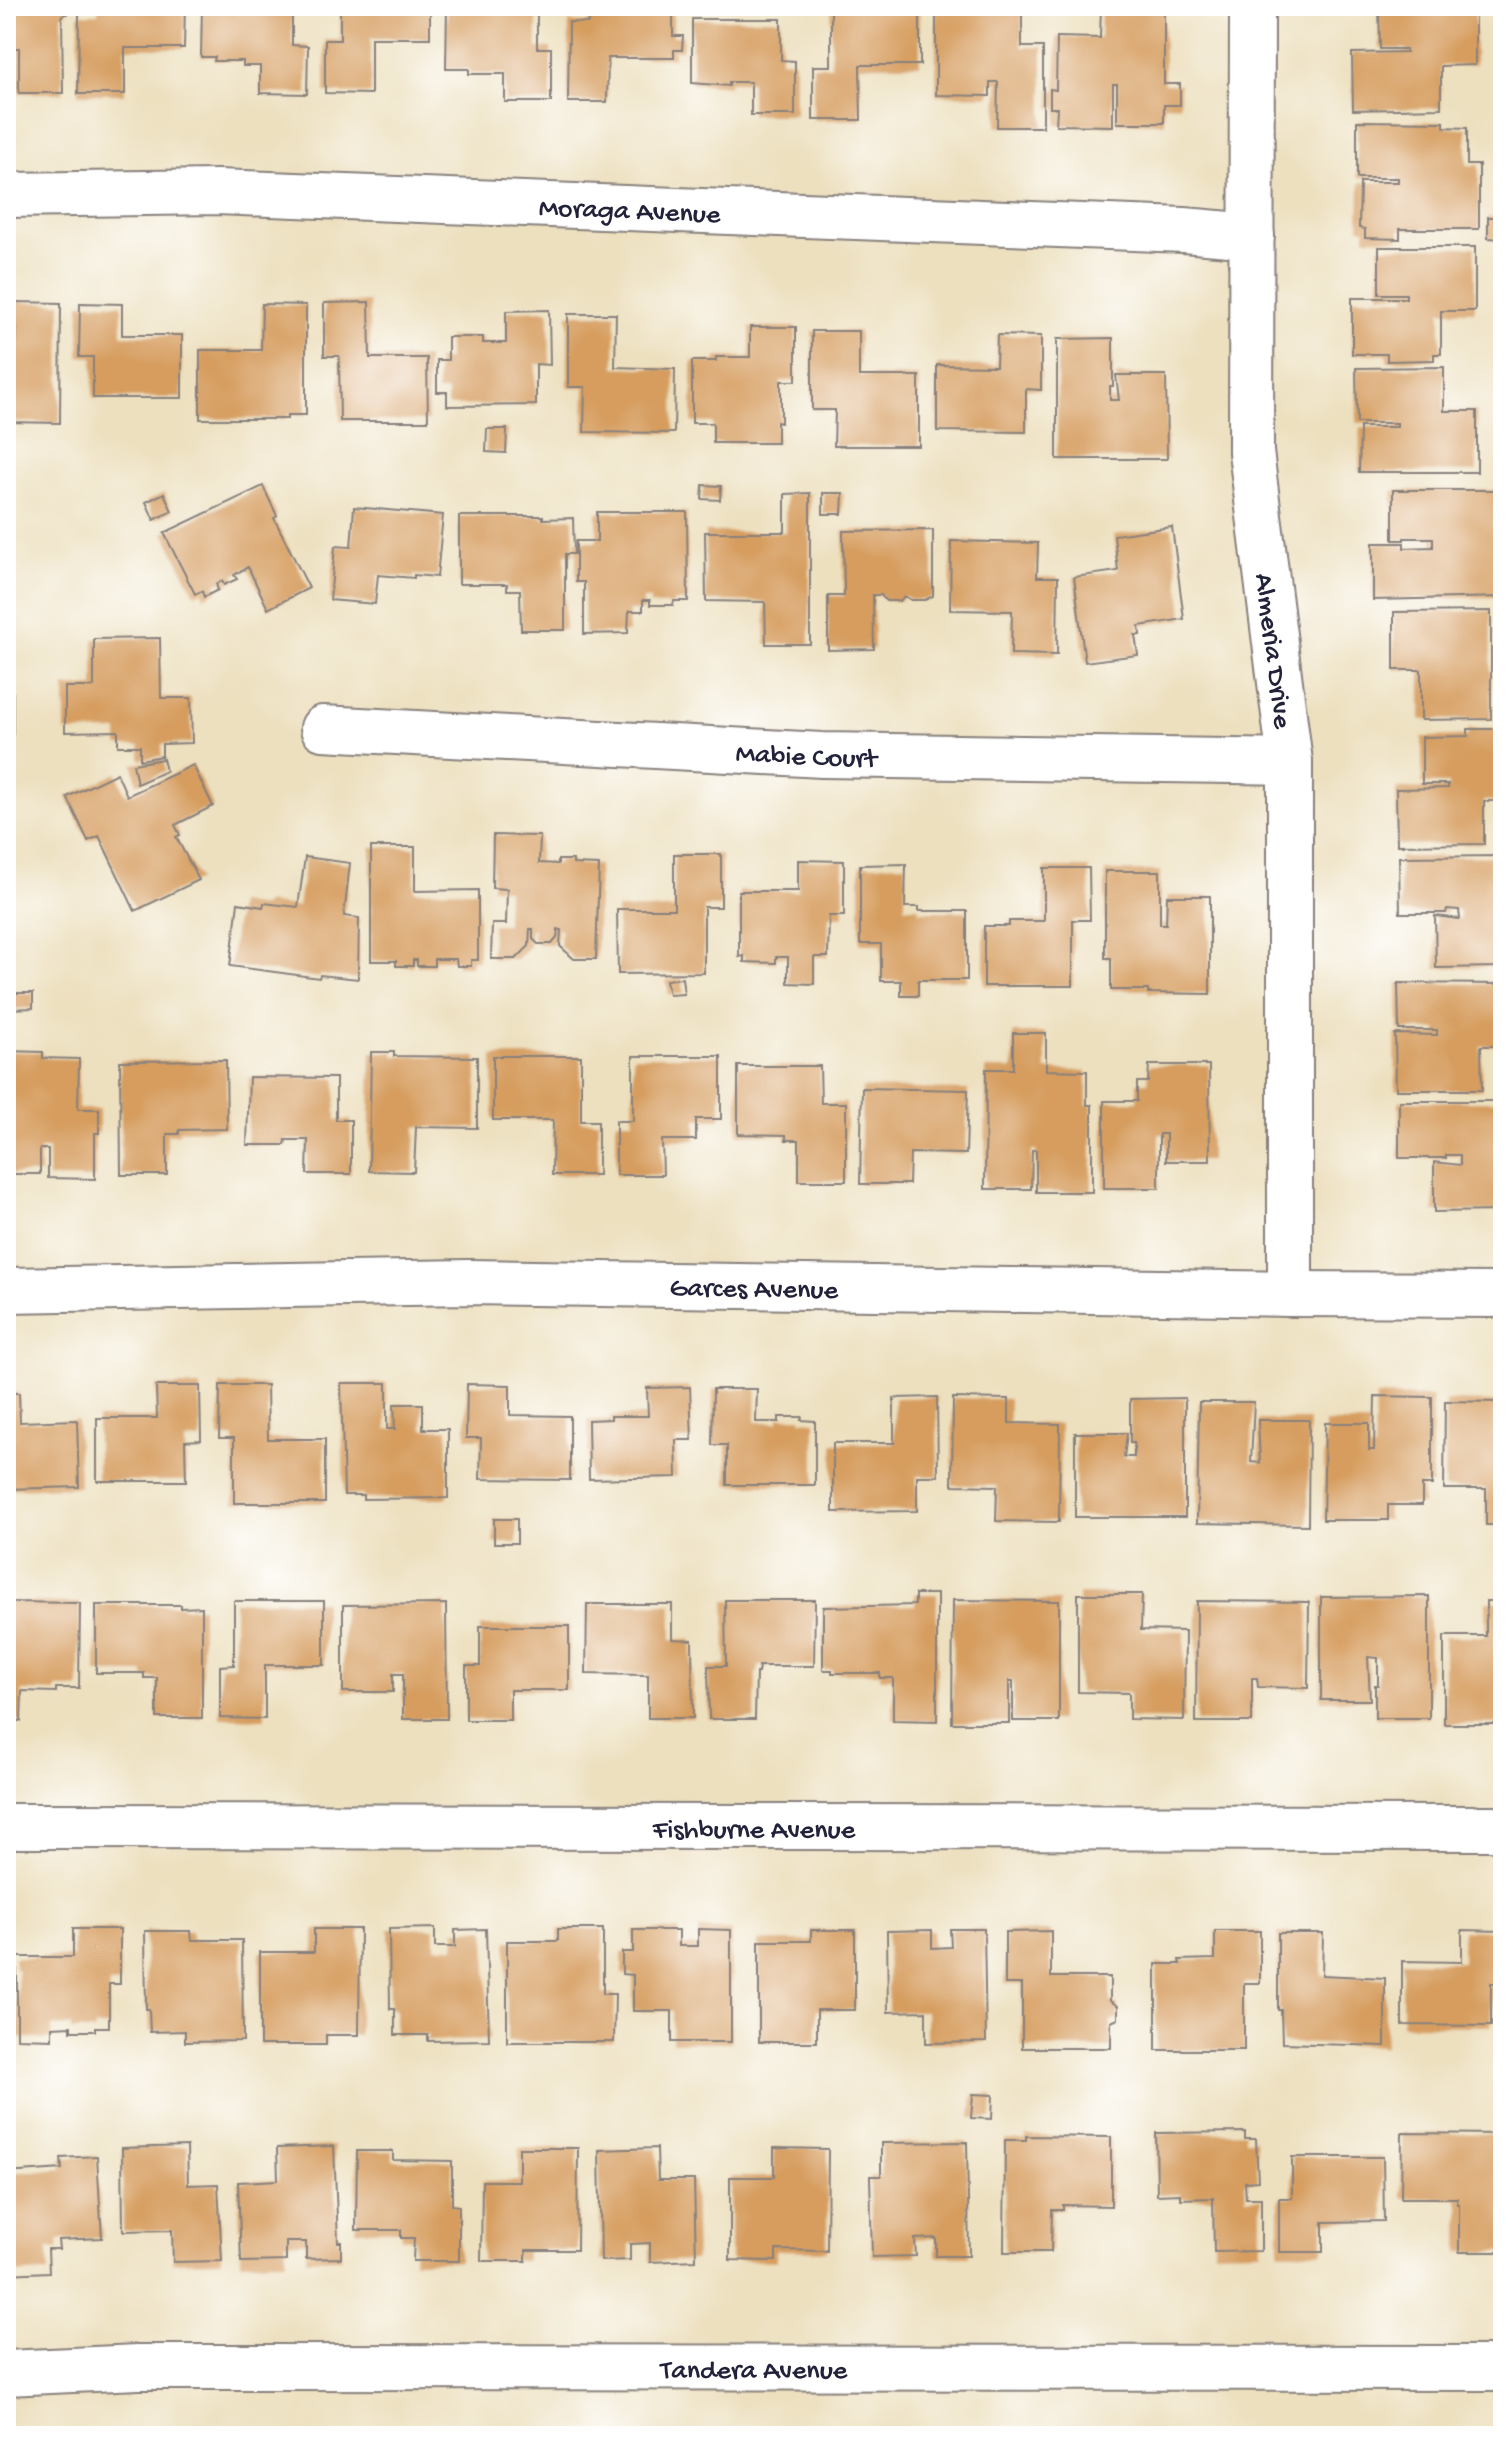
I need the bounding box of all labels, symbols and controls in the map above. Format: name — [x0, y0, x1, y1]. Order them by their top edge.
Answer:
street label: Moraga Avenue — [538, 193, 722, 233]
street label: Almeria Drive — [1245, 571, 1298, 731]
street label: Mabie Court — [735, 738, 880, 777]
street label: Garces Avenue — [669, 1273, 839, 1308]
street label: Fishburne Avenue — [652, 1815, 856, 1848]
street label: Tandera Avenue — [658, 2355, 848, 2389]

